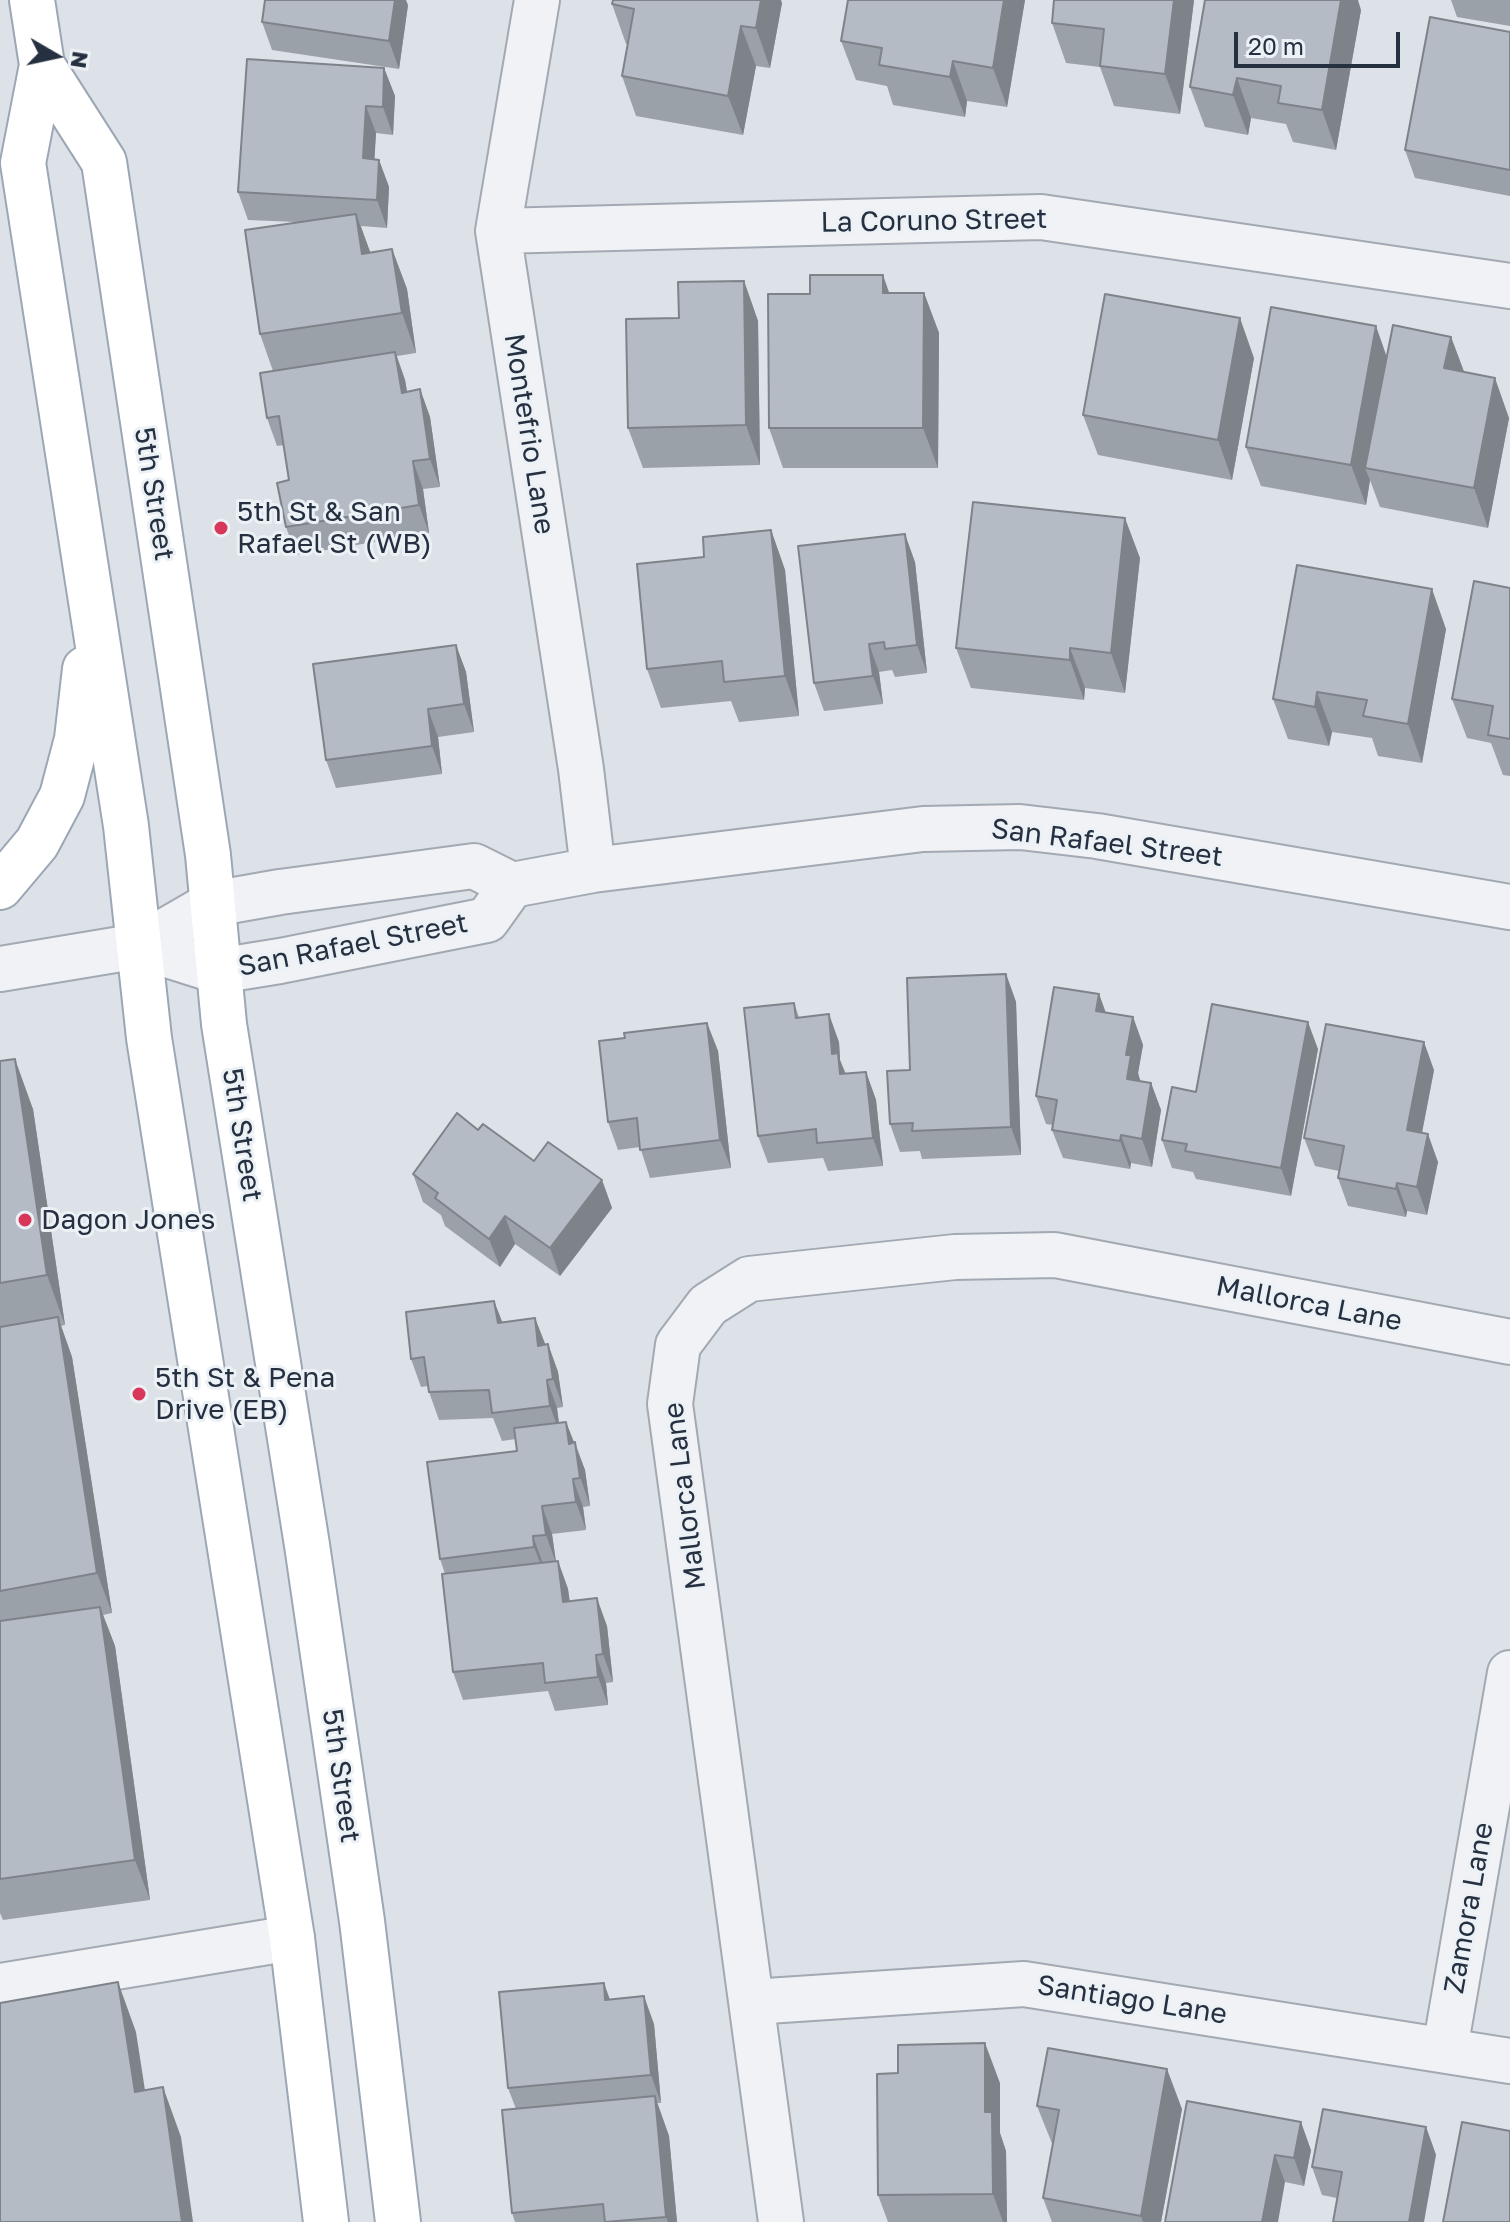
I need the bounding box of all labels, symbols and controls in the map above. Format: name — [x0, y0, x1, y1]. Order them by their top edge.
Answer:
north arrow — [16, 16, 96, 96]
scale bar — [1238, 16, 1404, 66]
text: 20 m — [1248, 31, 1304, 60]
text: N — [66, 49, 95, 70]
street label: La Coruno Street — [820, 202, 1048, 240]
street label: Montefrio Lane — [497, 331, 561, 537]
street label: 5th Street — [127, 425, 181, 563]
place label: 5th St & San Rafael St (WB) — [237, 495, 432, 561]
marker: 5th St & San Rafael St (WB) — [212, 519, 230, 537]
street label: San Rafael Street — [989, 812, 1225, 874]
street label: San Rafael Street — [235, 906, 471, 984]
street label: 5th Street — [215, 1066, 269, 1204]
place label: Dagon Jones — [41, 1203, 215, 1237]
marker: Dagon Jones — [16, 1211, 34, 1229]
street label: Mallorca Lane — [1213, 1270, 1405, 1338]
place label: 5th St & Pena Drive (EB) — [155, 1361, 335, 1427]
marker: 5th St & Pena Drive (EB) — [130, 1385, 148, 1403]
street label: Mallorca Lane — [657, 1400, 713, 1592]
street label: 5th Street — [315, 1707, 367, 1845]
street label: Zamora Lane — [1437, 1820, 1501, 1996]
street label: Santiago Lane — [1035, 1968, 1229, 2032]

